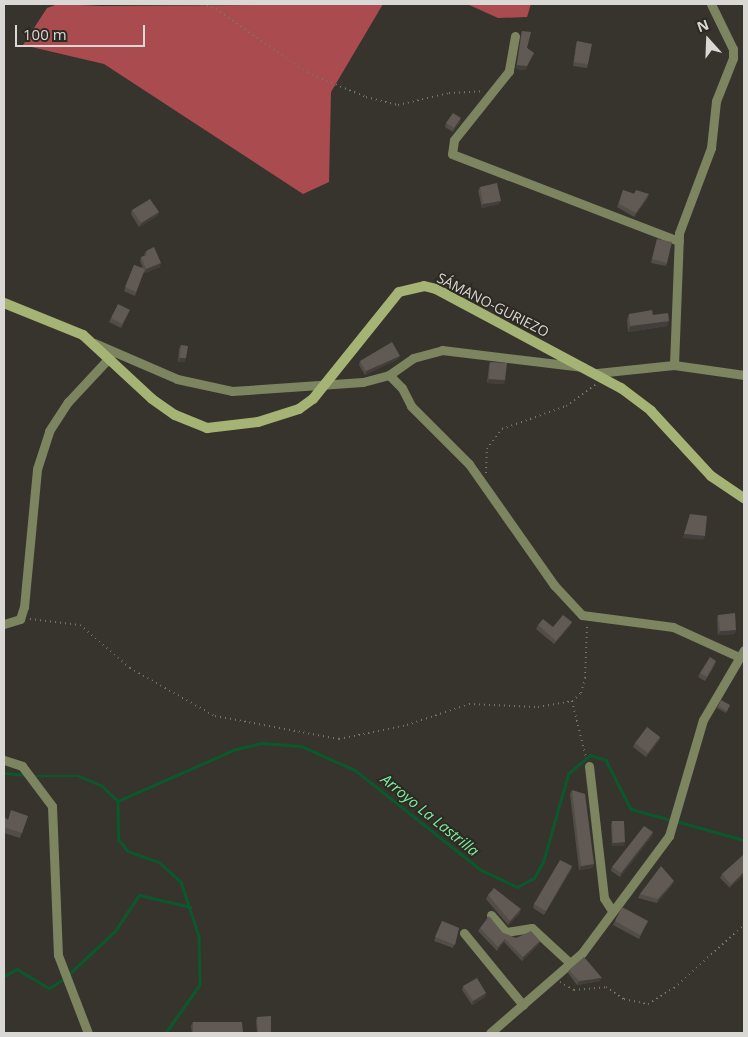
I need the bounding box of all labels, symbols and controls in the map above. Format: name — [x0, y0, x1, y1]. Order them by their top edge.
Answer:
scale bar — [18, 15, 148, 47]
north arrow — [683, 15, 733, 65]
text: N — [694, 15, 711, 36]
text: 100 m — [23, 24, 67, 44]
street label: SÁMANO-GURIEZO — [434, 269, 552, 341]
water label: Arroyo La Lastrilla — [378, 770, 482, 860]

